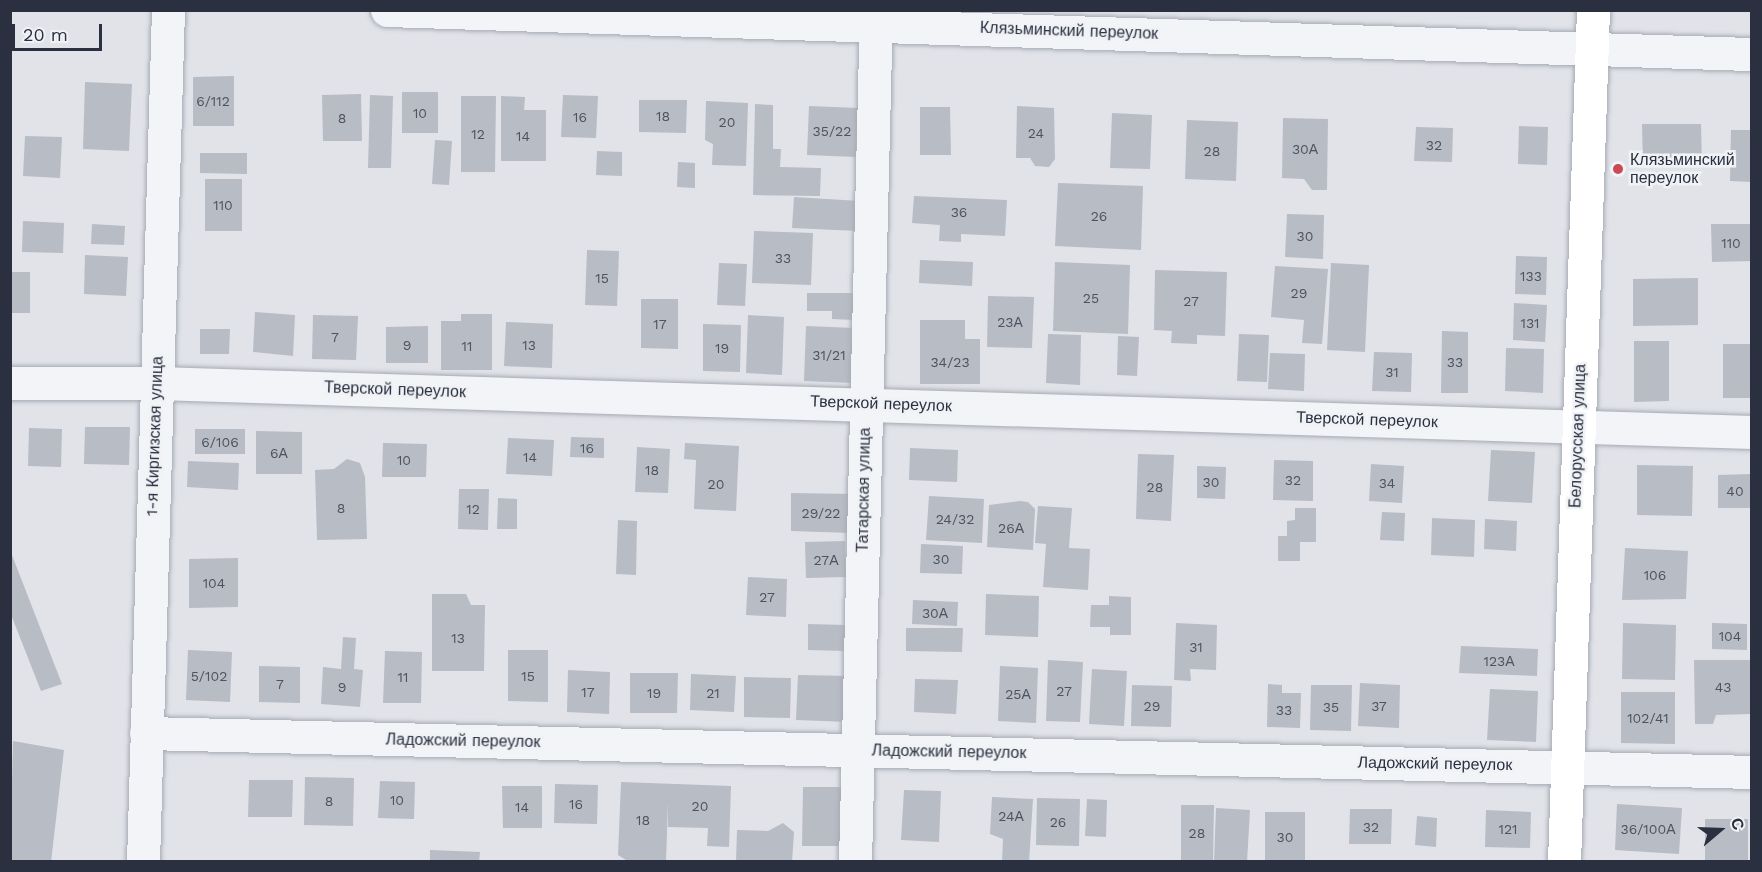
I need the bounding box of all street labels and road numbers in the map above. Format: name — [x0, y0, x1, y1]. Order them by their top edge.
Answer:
street label: Клязьминский переулок — [980, 18, 1158, 44]
street label: 1-я Киргизская улица — [143, 356, 167, 516]
street label: Белорусская улица — [1566, 364, 1590, 508]
street label: Тверской переулок — [324, 378, 466, 402]
street label: Тверской переулок — [810, 392, 952, 416]
street label: Тверской переулок — [1296, 408, 1438, 432]
street label: Татарская улица — [853, 427, 875, 553]
street label: Ладожский переулок — [385, 730, 541, 752]
street label: Ладожский переулок — [871, 741, 1027, 763]
street label: Ладожский переулок — [1357, 753, 1513, 775]

